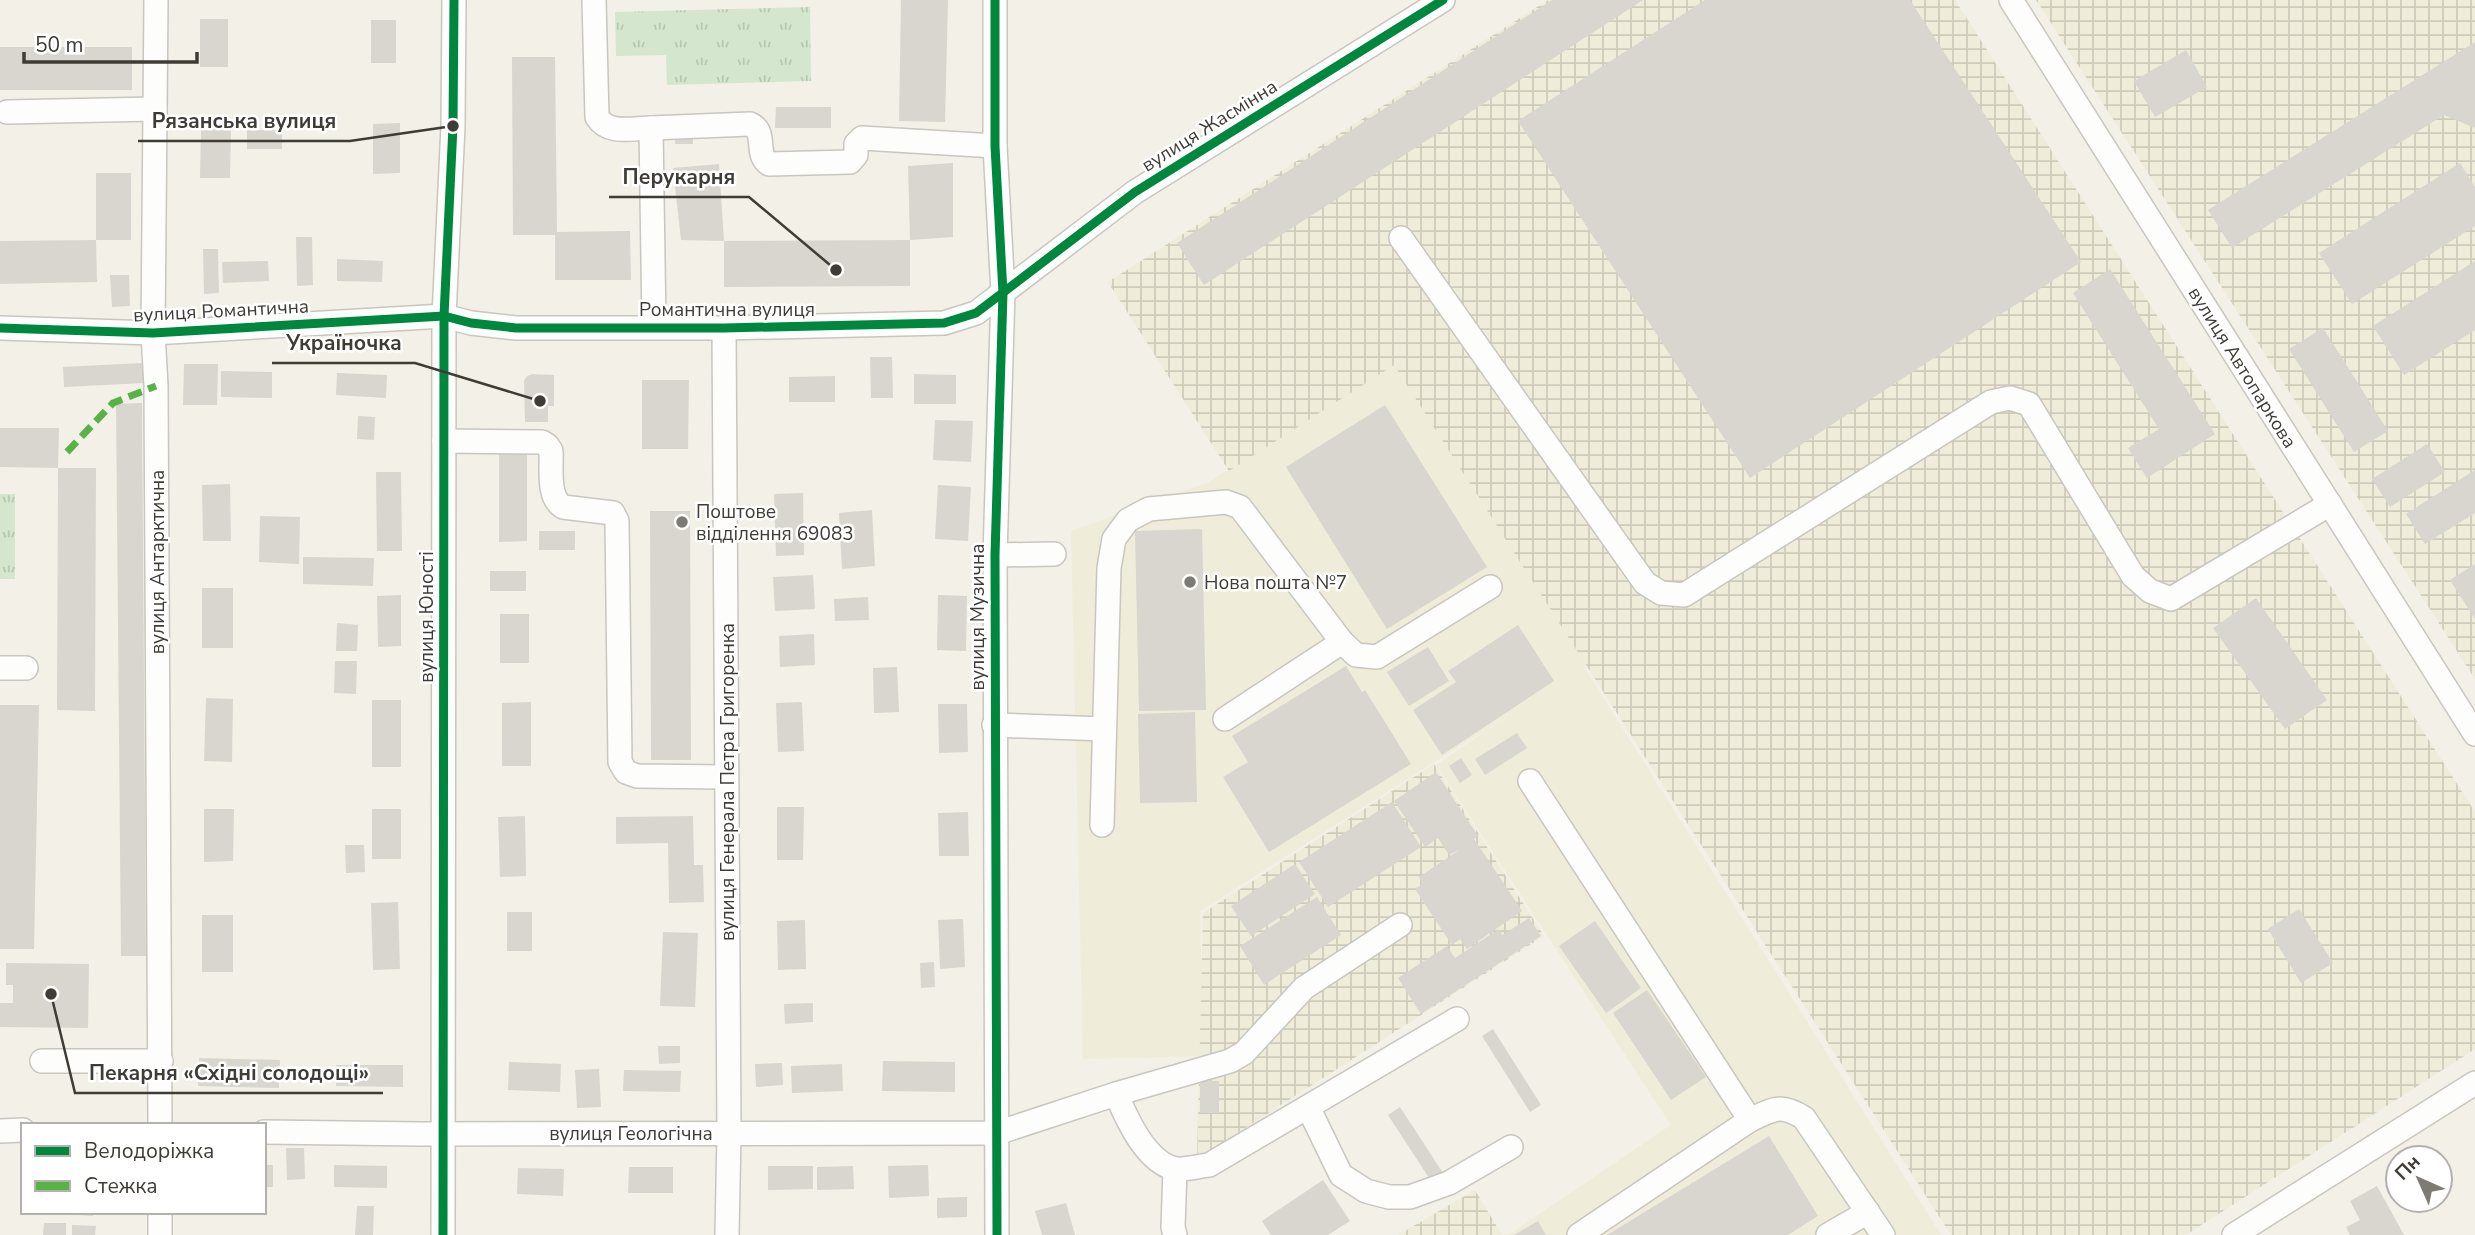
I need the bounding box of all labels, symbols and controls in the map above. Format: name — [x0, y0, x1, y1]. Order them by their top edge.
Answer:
scale bar — [24, 21, 198, 65]
text: 50 m — [35, 31, 84, 59]
street label: вулиця Жасмінна — [1137, 74, 1282, 178]
callout: Рязанська вулиця — [138, 99, 350, 141]
text: Рязанська вулиця — [152, 107, 336, 135]
callout: Перукарня — [609, 155, 749, 197]
text: Перукарня — [623, 163, 735, 191]
street label: вулиця Автопаркова — [2182, 282, 2302, 453]
street label: вулиця Романтична — [132, 293, 310, 329]
street label: Романтична вулиця — [639, 297, 815, 323]
callout: Україночка — [272, 321, 415, 363]
text: Україночка — [285, 329, 402, 357]
street label: вулиця Антарктична — [145, 470, 171, 654]
place label: Поштове відділення 69083 — [696, 499, 854, 547]
marker: Поштове відділення 69083 — [674, 514, 690, 530]
street label: вулиця Музична — [965, 544, 991, 690]
street label: вулиця Юності — [414, 551, 440, 683]
place label: Нова пошта №7 — [1204, 570, 1347, 596]
marker: Нова пошта №7 — [1182, 574, 1198, 590]
street label: вулиця Генерала Петра Григоренка — [715, 623, 741, 941]
callout: Пекарня «Східні солодощі» — [75, 1051, 383, 1093]
text: Пекарня «Східні солодощі» — [89, 1059, 369, 1087]
street label: вулиця Геологічна — [549, 1121, 713, 1147]
legend — [21, 1123, 266, 1214]
text: Велодоріжка — [84, 1137, 214, 1165]
north arrow — [2384, 1144, 2454, 1214]
text: Пн — [2389, 1149, 2426, 1186]
text: Стежка — [84, 1172, 158, 1200]

